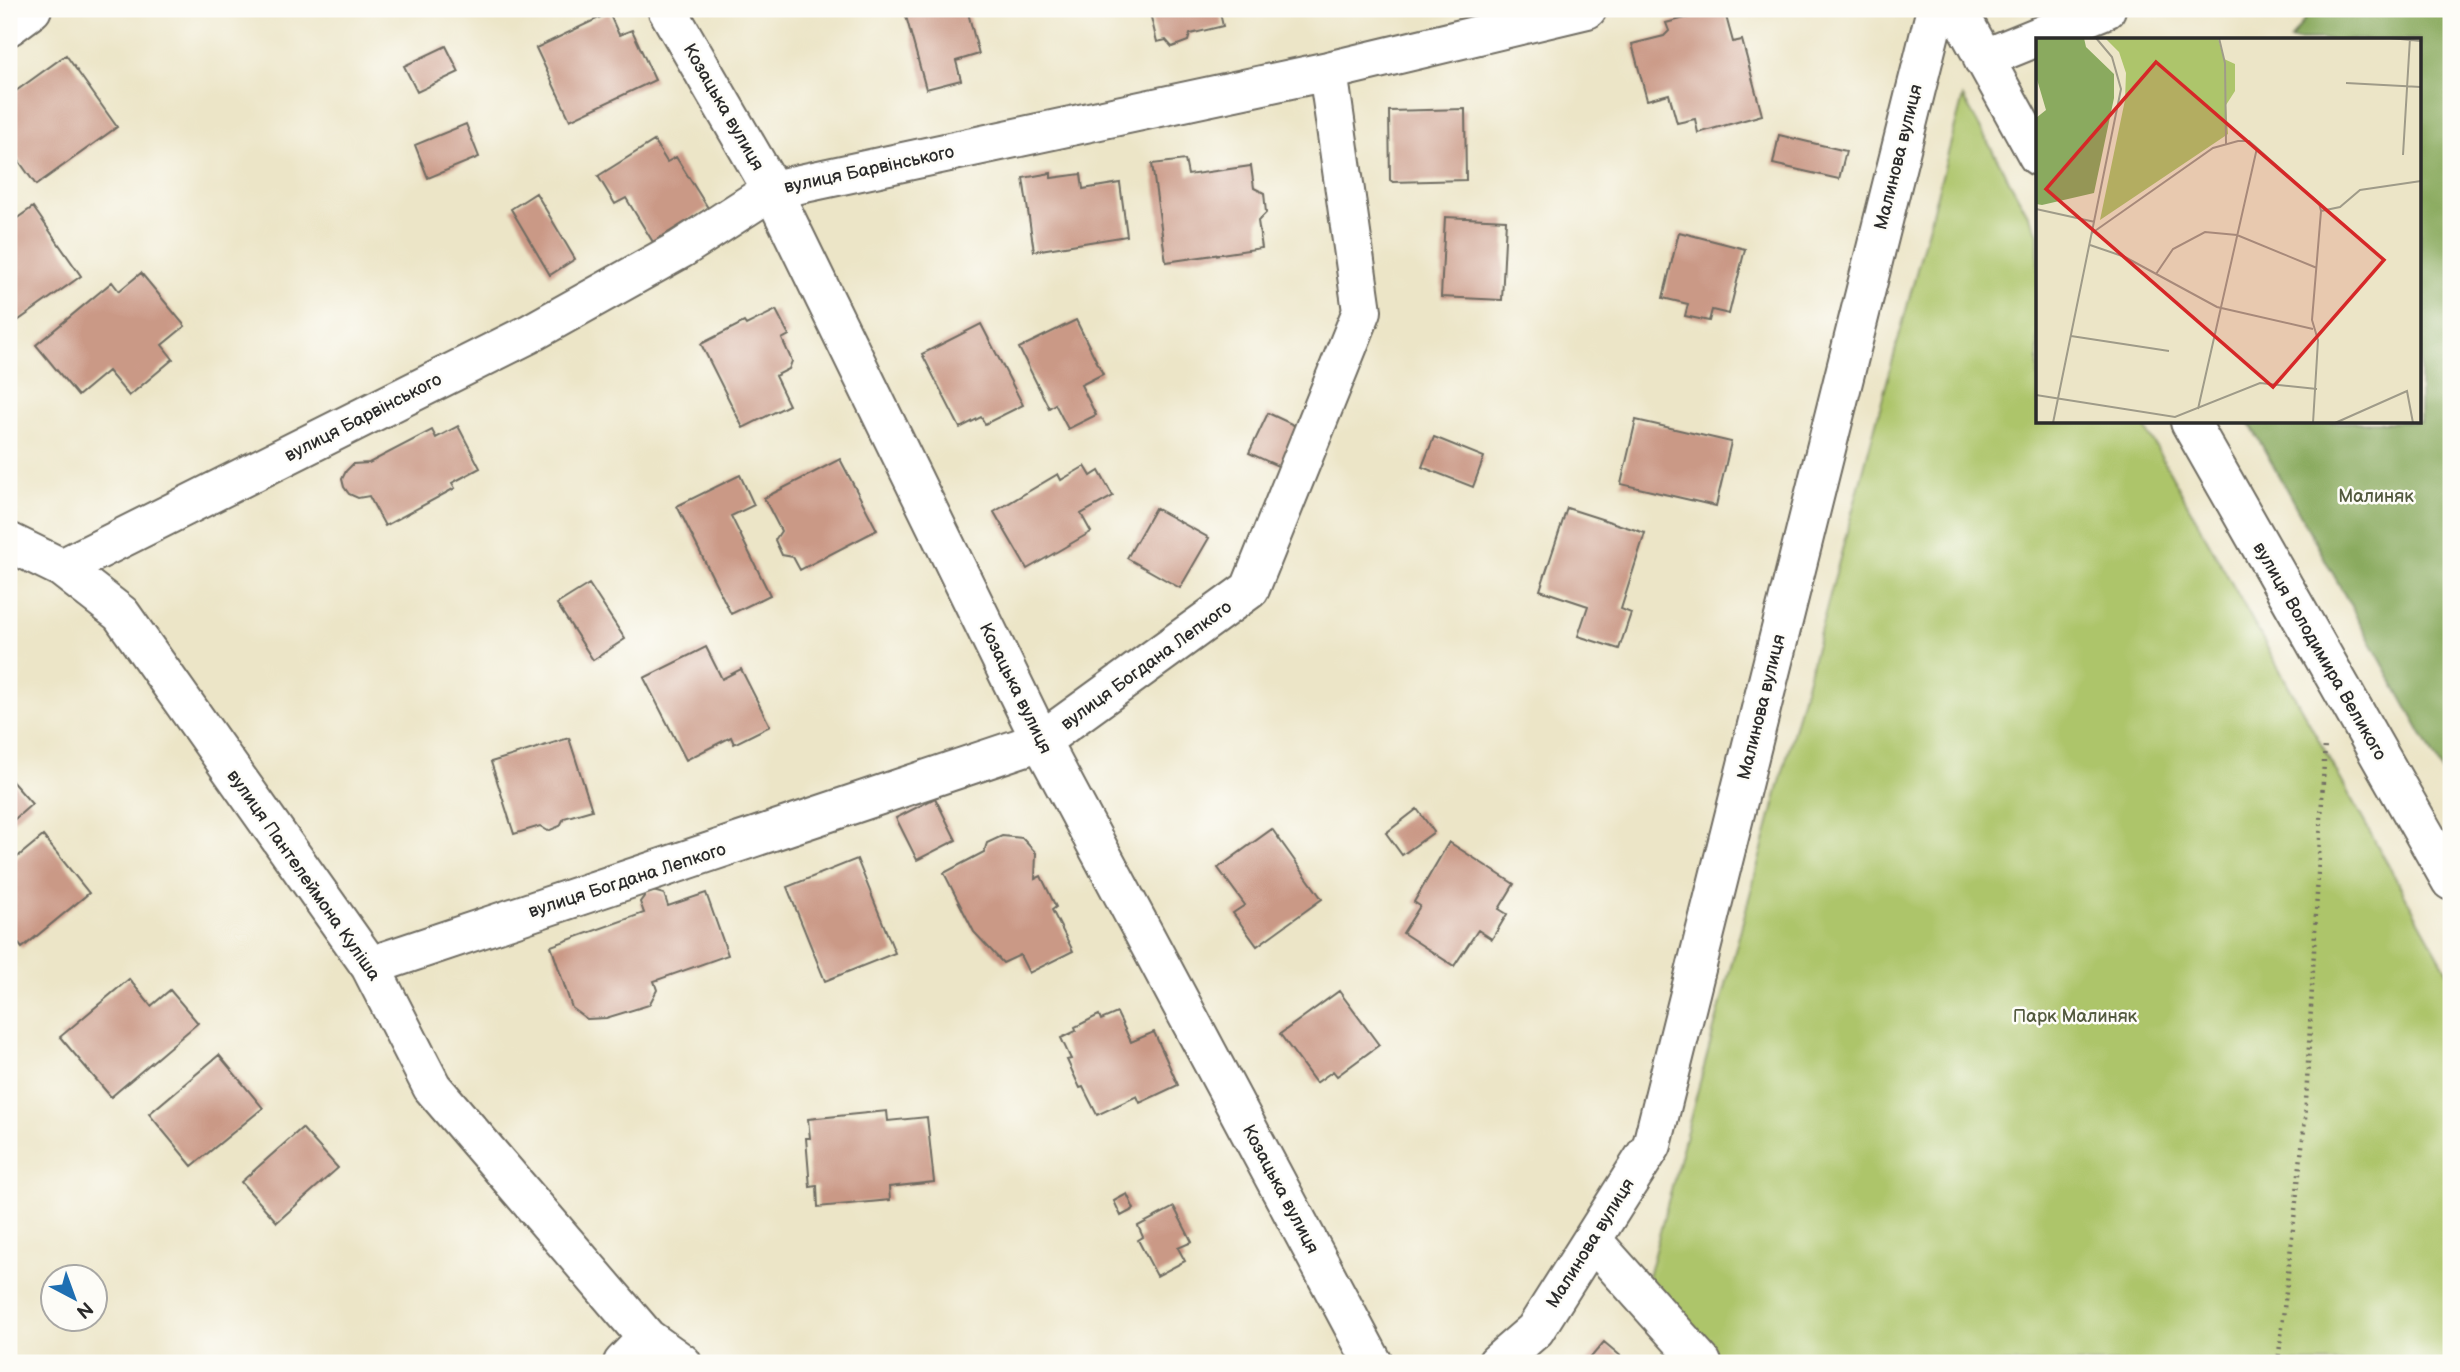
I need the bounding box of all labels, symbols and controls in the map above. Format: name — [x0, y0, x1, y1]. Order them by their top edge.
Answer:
inset map — [2036, 38, 2422, 424]
street label: Козацька вулиця — [679, 40, 768, 174]
street label: Малинова вулиця — [1870, 82, 1927, 232]
street label: вулиця Барвінського — [782, 141, 956, 198]
street label: вулиця Барвінського — [281, 369, 445, 466]
park label: Малиняк — [2338, 486, 2414, 507]
street label: вулиця Володимира Великого — [2248, 539, 2391, 764]
street label: вулиця Богдана Лепкого — [1057, 596, 1236, 734]
street label: Козацька вулиця — [975, 619, 1056, 757]
street label: Малинова вулиця — [1733, 632, 1790, 782]
street label: вулиця Пантелеймона Куліша — [223, 766, 385, 985]
street label: вулиця Богдана Лепкого — [526, 839, 728, 922]
park label: Парк Малиняк — [2013, 1006, 2138, 1027]
street label: Козацька вулиця — [1238, 1121, 1323, 1257]
street label: Малинова вулиця — [1542, 1175, 1639, 1312]
north arrow — [38, 1264, 108, 1334]
text: N — [71, 1296, 97, 1323]

